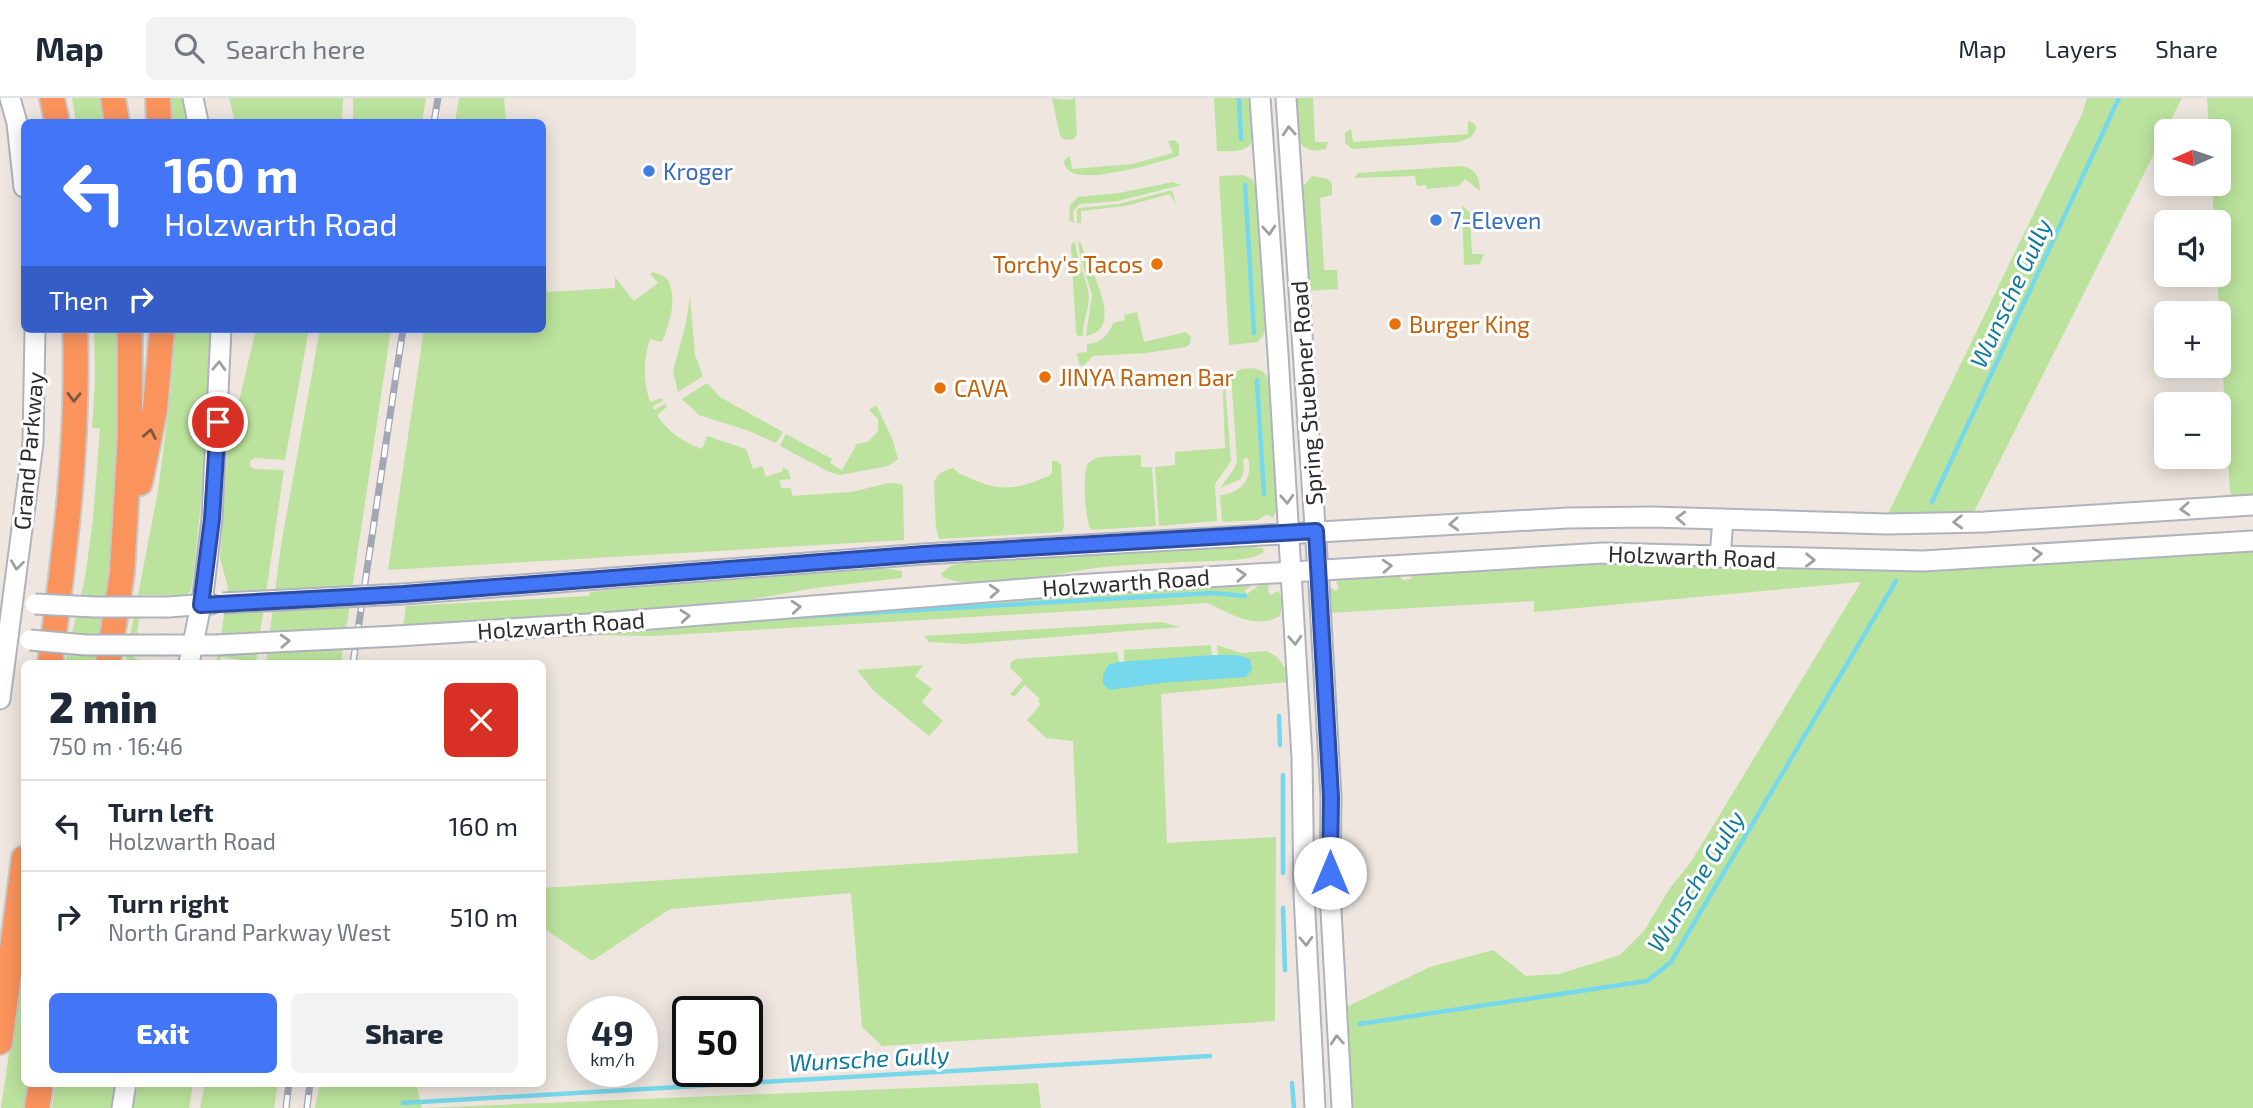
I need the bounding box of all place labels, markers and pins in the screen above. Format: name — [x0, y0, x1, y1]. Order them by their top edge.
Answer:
place label: Kroger — [663, 157, 733, 185]
marker: Kroger — [641, 163, 657, 179]
place label: 7-Eleven — [1450, 206, 1541, 234]
marker: 7-Eleven — [1428, 212, 1444, 228]
place label: Torchy's Tacos — [993, 250, 1143, 278]
marker: Torchy's Tacos — [1149, 256, 1165, 272]
place label: Burger King — [1409, 310, 1530, 338]
marker: Burger King — [1387, 316, 1403, 332]
place label: JINYA Ramen Bar — [1059, 363, 1234, 391]
marker: JINYA Ramen Bar — [1037, 369, 1053, 385]
place label: CAVA — [954, 374, 1009, 402]
marker: CAVA — [932, 380, 948, 396]
pin — [188, 392, 248, 452]

